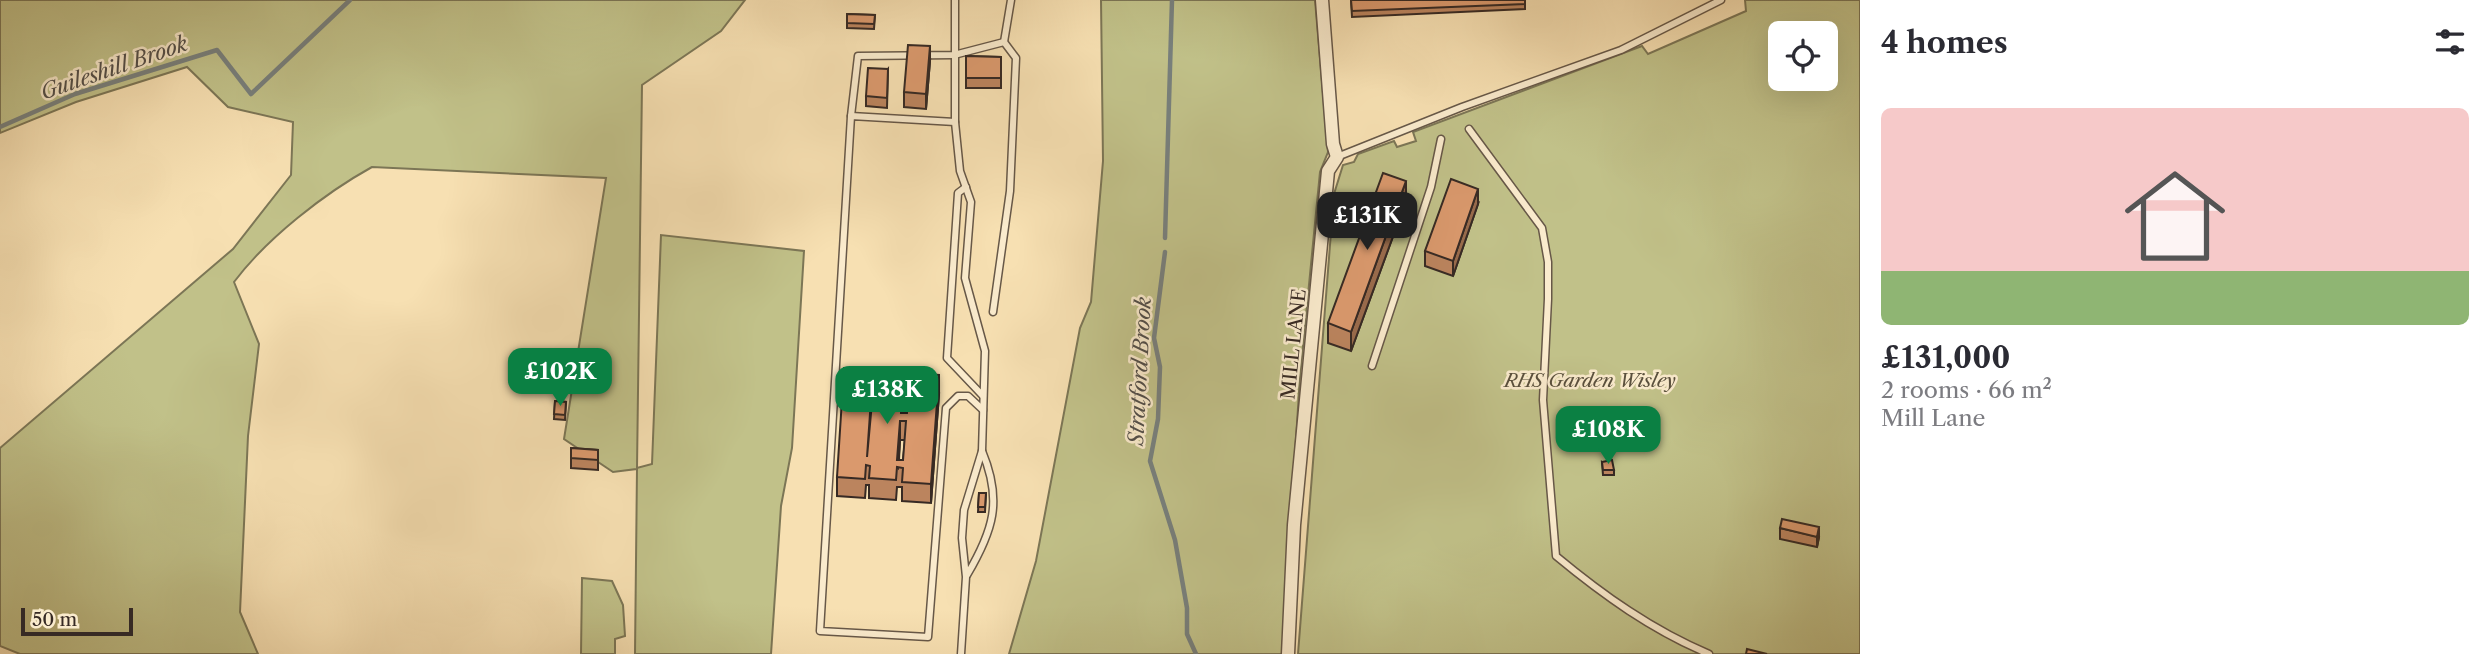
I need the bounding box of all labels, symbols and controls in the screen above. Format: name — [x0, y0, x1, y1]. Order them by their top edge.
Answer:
map controls — [1768, 21, 1838, 91]
button: locate — [1768, 21, 1838, 91]
icon: filters — [2431, 23, 2469, 61]
text: 4 homes — [1881, 24, 2008, 61]
water label: Guileshill Brook — [37, 31, 191, 104]
icon: home — [2112, 153, 2238, 279]
pin: £131K — [1318, 192, 1416, 252]
text: £131K — [1333, 201, 1401, 229]
street label: MILL LANE — [1276, 288, 1311, 401]
water label: Stratford Brook — [1123, 296, 1156, 448]
text: £131,000 — [1881, 339, 2010, 376]
pin: £102K — [511, 348, 609, 408]
text: £102K — [524, 357, 596, 385]
pin: £138K — [838, 366, 936, 426]
park label: RHS Garden Wisley — [1502, 369, 1676, 392]
text: £138K — [851, 375, 923, 403]
text: 2 rooms · 66 m² — [1881, 376, 2052, 404]
text: Mill Lane — [1881, 404, 1986, 432]
pin: £108K — [1559, 406, 1657, 466]
text: £108K — [1572, 415, 1644, 443]
scale bar — [21, 605, 133, 637]
text: 50 m — [32, 608, 77, 631]

